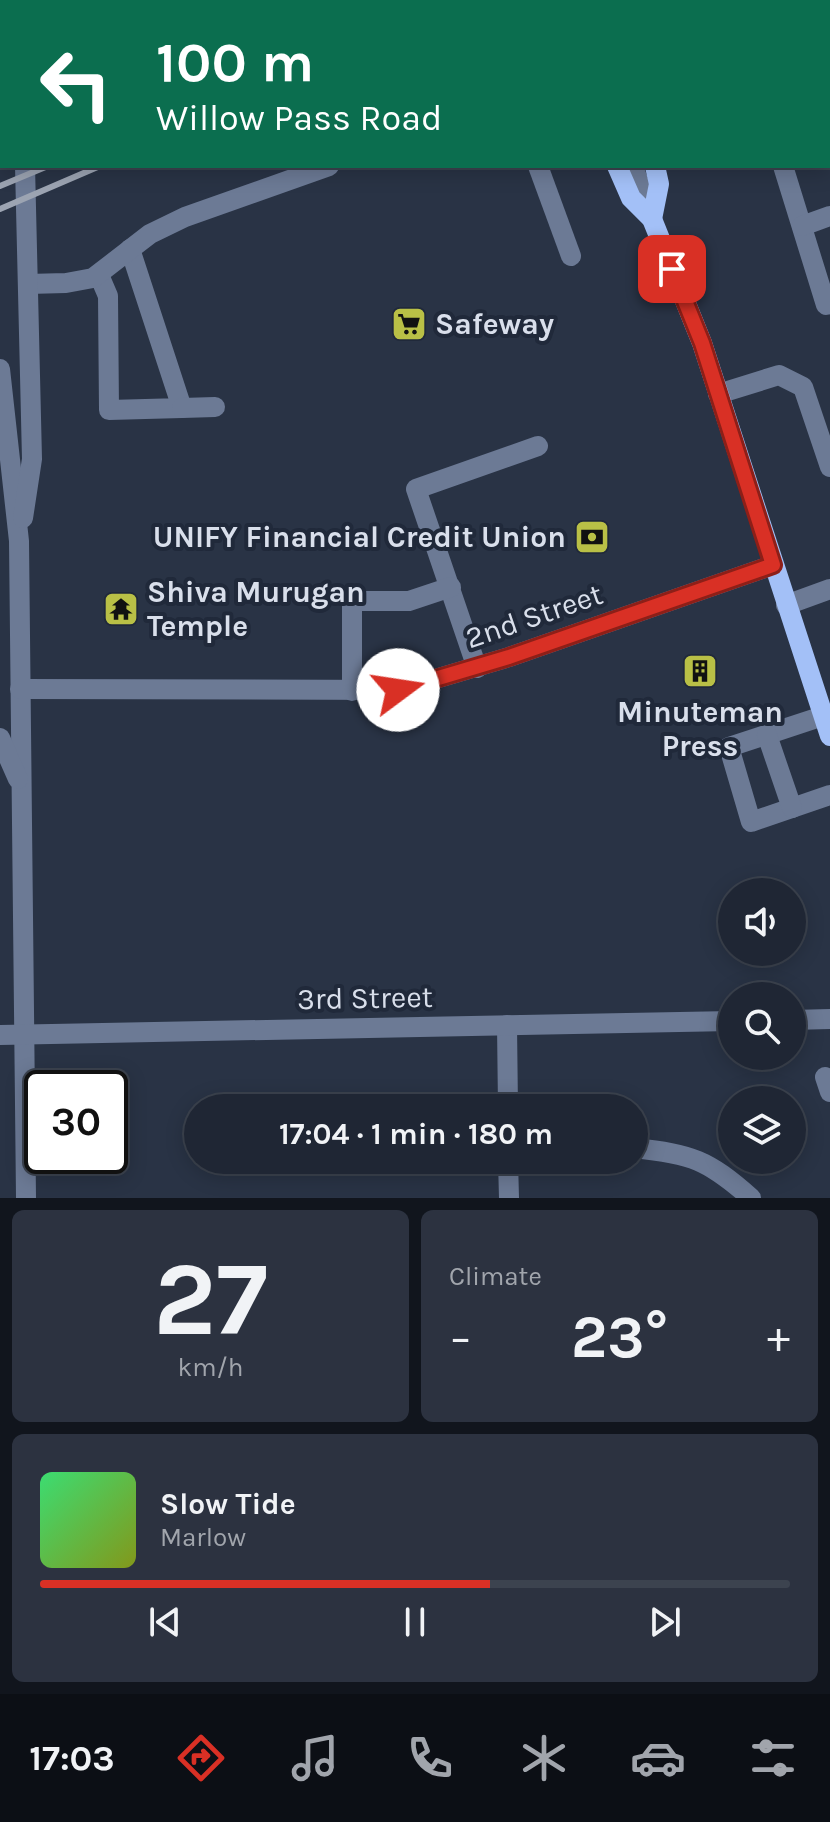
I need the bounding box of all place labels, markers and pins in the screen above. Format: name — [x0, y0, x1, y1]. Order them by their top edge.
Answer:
pin — [638, 235, 706, 303]
supermarket icon: Safeway — [390, 305, 428, 343]
place label: Safeway — [435, 306, 554, 342]
bank icon: UNIFY Financial Credit Union — [573, 518, 611, 556]
place label: UNIFY Financial Credit Union — [153, 519, 566, 555]
place label: Shiva Murugan Temple — [147, 574, 365, 644]
temple icon: Shiva Murugan Temple — [102, 590, 140, 628]
building icon: Minuteman Press — [681, 652, 719, 690]
place label: Minuteman Press — [617, 694, 783, 764]

